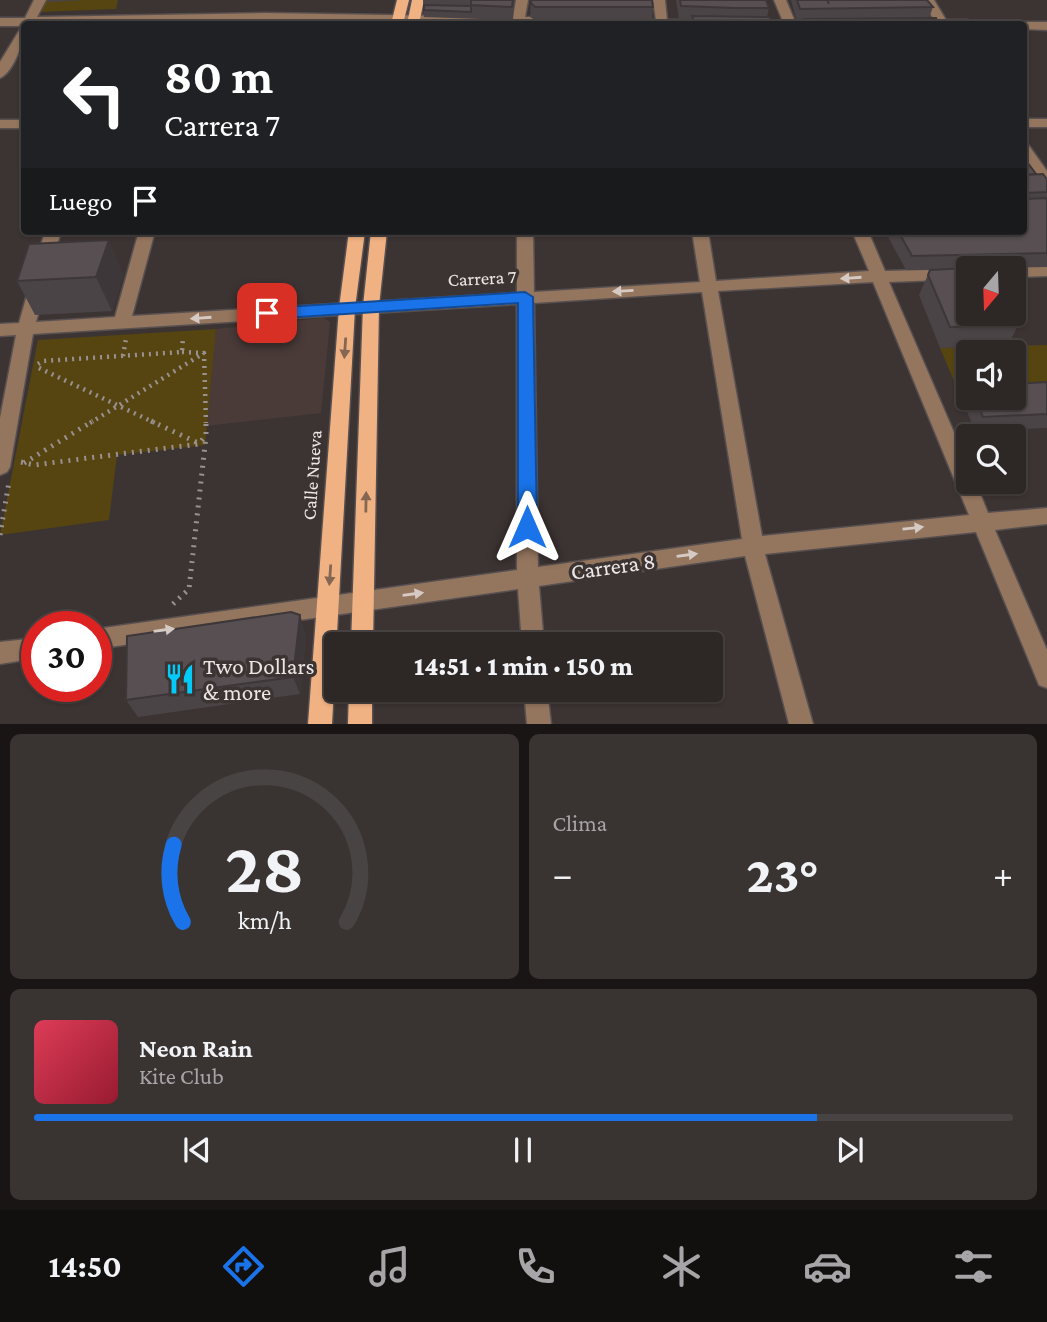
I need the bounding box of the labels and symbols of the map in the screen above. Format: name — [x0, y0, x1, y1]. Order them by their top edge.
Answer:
north arrow — [956, 256, 1026, 326]
street label: Carrera 7 — [447, 266, 517, 290]
one-way arrow — [839, 272, 861, 283]
pin — [237, 283, 297, 343]
one-way arrow — [612, 286, 634, 297]
one-way arrow — [190, 313, 212, 324]
one-way arrow — [339, 337, 350, 359]
street label: Calle Nueva — [298, 429, 326, 521]
position arrow — [490, 490, 564, 564]
one-way arrow — [360, 491, 371, 513]
one-way arrow — [902, 523, 924, 534]
street label: Carrera 8 — [569, 547, 657, 585]
one-way arrow — [676, 550, 698, 561]
one-way arrow — [325, 564, 336, 586]
one-way arrow — [402, 588, 424, 599]
speed limit sign: 30 — [21, 611, 112, 702]
one-way arrow — [153, 624, 175, 635]
place label: Two Dollars & more — [203, 653, 314, 705]
restaurant icon: Two Dollars & more — [163, 662, 197, 696]

